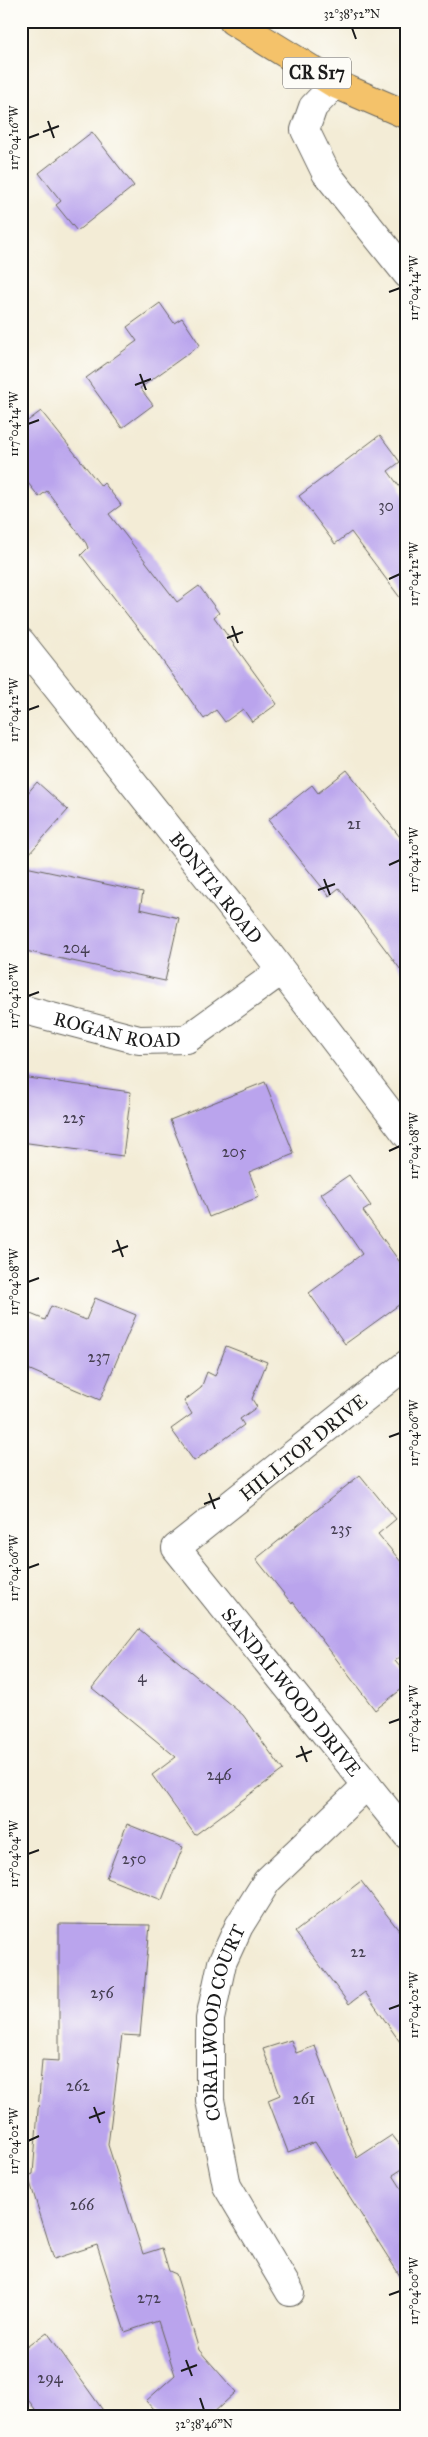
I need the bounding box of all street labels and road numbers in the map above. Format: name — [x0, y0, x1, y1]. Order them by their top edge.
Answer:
road number: CR S17 — [283, 58, 351, 88]
street label: BONITA ROAD — [165, 828, 267, 948]
street label: ROGAN ROAD — [51, 1007, 181, 1052]
street label: HILLTOP DRIVE — [235, 1389, 372, 1506]
street label: SANDALWOOD DRIVE — [217, 1603, 366, 1781]
street label: CORALWOOD COURT — [198, 1921, 250, 2123]

